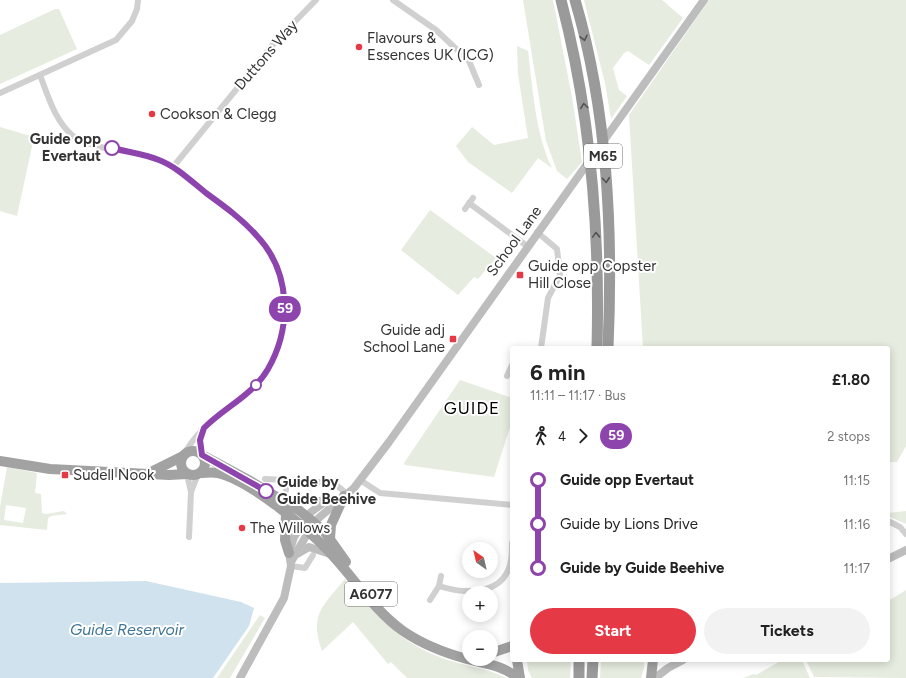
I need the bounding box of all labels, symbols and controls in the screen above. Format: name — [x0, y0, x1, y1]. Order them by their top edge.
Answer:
street label: Duttons Way — [231, 16, 301, 94]
place label: Flavours & Essences UK (ICG) — [367, 29, 494, 64]
one-way arrow — [580, 35, 588, 41]
marker: Flavours & Essences UK (ICG) — [354, 42, 364, 52]
one-way arrow — [580, 103, 589, 109]
place label: Cookson & Clegg — [160, 105, 277, 123]
marker: Cookson & Clegg — [147, 109, 157, 119]
place label: Guide opp Evertaut — [30, 130, 101, 165]
marker: Guide opp Evertaut — [104, 140, 120, 156]
road number: M65 — [584, 144, 622, 168]
one-way arrow — [601, 177, 610, 183]
street label: School Lane — [483, 202, 545, 280]
one-way arrow — [592, 232, 600, 238]
place label: Guide opp Copster Hill Close — [528, 257, 656, 292]
marker: Guide opp Copster Hill Close — [515, 270, 525, 280]
line badge: 59 — [267, 296, 303, 322]
text: 59 — [277, 300, 293, 317]
place label: Guide adj School Lane — [363, 321, 445, 356]
marker: Guide adj School Lane — [448, 334, 458, 344]
text: 6 min — [530, 359, 585, 386]
text: £1.80 — [832, 371, 870, 389]
unlabelled marker — [250, 379, 262, 391]
text: 11:11 – 11:17 · Bus — [530, 388, 626, 403]
district label: GUIDE — [444, 398, 500, 418]
icon: walk — [530, 425, 552, 447]
icon: forward — [572, 425, 594, 447]
text: 59 — [608, 427, 624, 444]
text: 4 — [558, 429, 566, 444]
text: 2 stops — [827, 429, 870, 444]
place label: Sudell Nook — [73, 466, 155, 484]
marker: Sudell Nook — [60, 470, 70, 480]
text: Guide opp Evertaut — [560, 471, 694, 489]
place label: Guide by Guide Beehive — [277, 473, 377, 508]
text: 11:15 — [843, 473, 870, 488]
marker: Guide by Guide Beehive — [258, 483, 274, 499]
text: Guide by Lions Drive — [560, 515, 698, 533]
text: 11:16 — [843, 517, 870, 532]
place label: The Willows — [250, 519, 330, 537]
marker: The Willows — [237, 523, 247, 533]
north arrow — [462, 542, 498, 578]
map controls — [462, 542, 498, 666]
text: Guide by Guide Beehive — [560, 559, 724, 577]
text: 11:17 — [844, 561, 870, 576]
road number: A6077 — [345, 582, 397, 606]
button: + — [462, 586, 498, 622]
button: Start — [530, 608, 696, 654]
button: Tickets — [704, 608, 870, 654]
water label: Guide Reservoir — [70, 620, 185, 639]
button: − — [462, 630, 498, 666]

